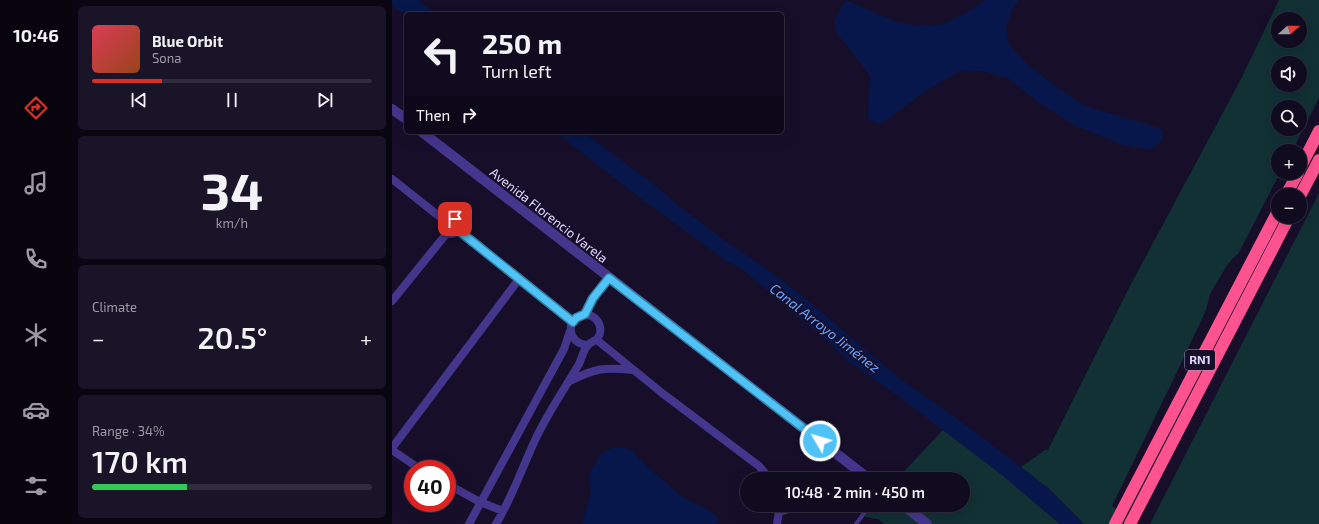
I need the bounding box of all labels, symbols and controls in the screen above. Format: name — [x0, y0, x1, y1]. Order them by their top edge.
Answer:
north arrow — [1271, 12, 1307, 48]
map controls — [1271, 12, 1307, 224]
text: 10:46 — [13, 24, 59, 46]
text: 250 m — [482, 26, 562, 60]
icon: left — [416, 28, 468, 80]
text: Blue Orbit — [152, 32, 223, 50]
text: Sona — [152, 50, 181, 66]
button: sound — [1271, 56, 1307, 92]
text: Turn left — [482, 60, 552, 82]
icon: previous — [128, 89, 150, 111]
icon: pause — [221, 89, 243, 111]
icon: next — [314, 89, 336, 111]
icon: directions — [22, 94, 50, 122]
button: search — [1271, 100, 1307, 136]
icon: right — [458, 104, 480, 126]
text: Then — [416, 106, 450, 124]
button: + — [1271, 144, 1307, 180]
text: 34 — [201, 158, 263, 220]
street label: Avenida Florencio Varela — [487, 164, 611, 266]
icon: music — [22, 169, 50, 197]
button: − — [1271, 188, 1307, 224]
pin — [438, 202, 472, 236]
icon: arrive — [444, 208, 466, 230]
text: km/h — [216, 215, 248, 231]
icon: phone — [22, 245, 50, 273]
water label: Canal Arroyo Jiménez — [767, 279, 884, 376]
text: Climate — [92, 299, 137, 315]
text: 20.5° — [197, 319, 267, 355]
icon: climate — [22, 321, 50, 349]
text: − — [92, 325, 105, 351]
text: + — [360, 325, 372, 351]
road number: RN1 — [1185, 350, 1215, 370]
icon: car — [22, 396, 50, 424]
position arrow — [799, 420, 841, 462]
text: Range · 34% — [92, 423, 165, 439]
text: 170 km — [92, 443, 188, 479]
speed limit sign: 40 — [404, 460, 456, 512]
icon: filters — [22, 472, 50, 500]
text: 10:48 · 2 min · 450 m — [785, 483, 925, 501]

